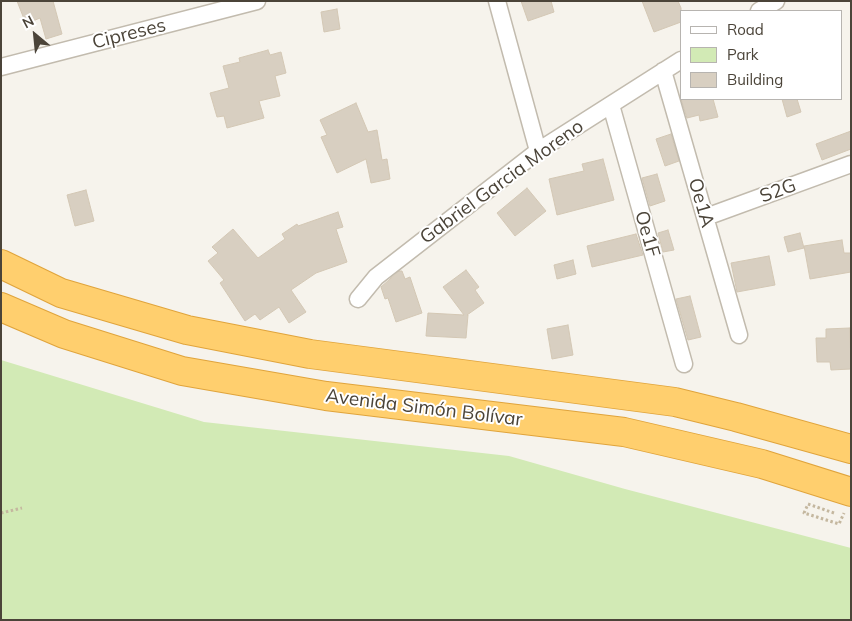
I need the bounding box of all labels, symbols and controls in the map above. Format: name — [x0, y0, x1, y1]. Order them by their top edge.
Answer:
north arrow — [10, 10, 60, 60]
legend — [680, 10, 842, 100]
text: N — [19, 11, 37, 32]
street label: Cipreses — [90, 14, 168, 54]
text: Road — [727, 20, 764, 39]
text: Park — [727, 45, 759, 64]
text: Building — [727, 70, 783, 89]
street label: Gabriel Garcia Moreno — [416, 115, 588, 249]
street label: S2G — [757, 174, 799, 208]
street label: Oe1A — [683, 176, 719, 230]
street label: Oe1F — [630, 208, 664, 260]
street label: Avenida Simón Bolívar — [324, 385, 524, 431]

